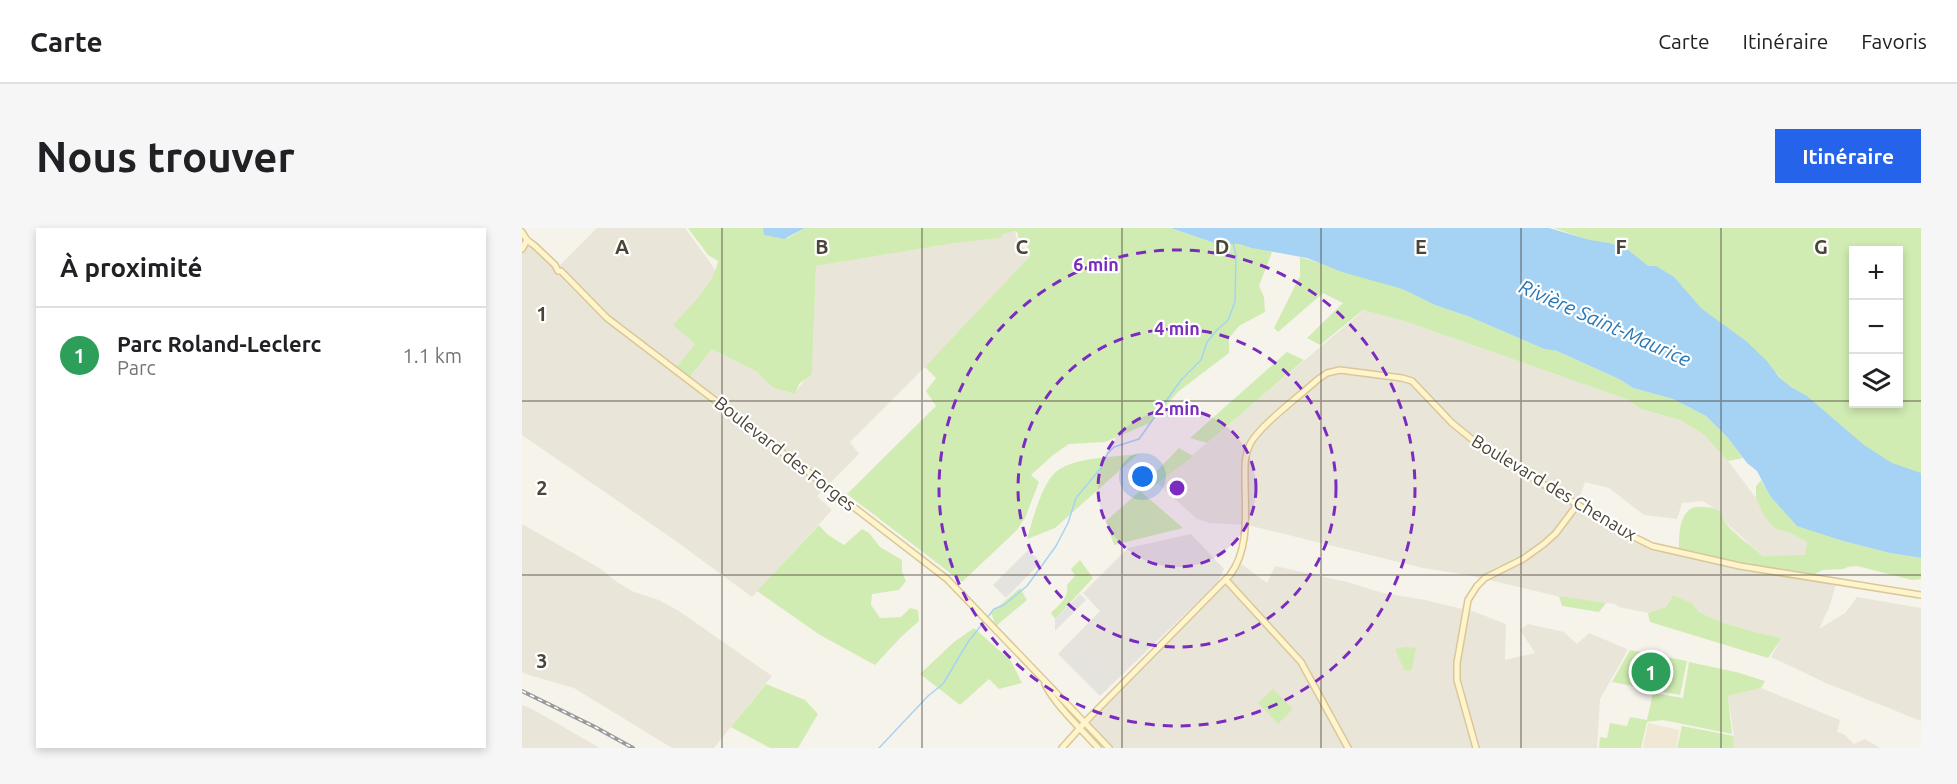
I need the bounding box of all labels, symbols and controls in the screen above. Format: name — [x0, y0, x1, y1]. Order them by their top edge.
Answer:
text: Carte — [30, 26, 103, 57]
text: Carte — [1658, 29, 1710, 53]
text: Itinéraire — [1743, 29, 1828, 53]
text: Favoris — [1861, 29, 1927, 53]
button: Itinéraire — [1775, 129, 1921, 183]
text: Nous trouver — [36, 133, 295, 180]
text: A — [615, 235, 629, 258]
text: B — [815, 235, 829, 258]
text: C — [1016, 235, 1029, 258]
text: D — [1215, 235, 1229, 258]
text: E — [1415, 235, 1427, 258]
text: F — [1615, 235, 1627, 258]
text: G — [1814, 235, 1828, 258]
map controls — [1849, 246, 1903, 408]
button: + — [1849, 246, 1903, 300]
text: À proximité — [60, 253, 202, 282]
text: 6 min — [1073, 254, 1119, 274]
water label: Rivière Saint-Maurice — [1516, 274, 1694, 371]
button: − — [1849, 300, 1903, 354]
text: 1 — [536, 302, 548, 325]
text: 4 min — [1154, 318, 1200, 338]
text: Parc Roland-Leclerc — [117, 331, 321, 356]
text: 1 — [74, 344, 85, 367]
text: 1.1 km — [403, 344, 462, 367]
button: layers — [1849, 354, 1903, 408]
text: Parc — [117, 356, 156, 379]
street label: Boulevard des Forges — [711, 392, 860, 515]
text: 2 min — [1154, 398, 1200, 418]
street label: Boulevard des Chenaux — [1468, 430, 1641, 544]
your location — [1128, 462, 1157, 491]
text: 2 — [536, 476, 548, 499]
centre of rings — [1167, 478, 1187, 498]
text: 3 — [536, 649, 548, 672]
pin: 1 — [1632, 650, 1670, 694]

